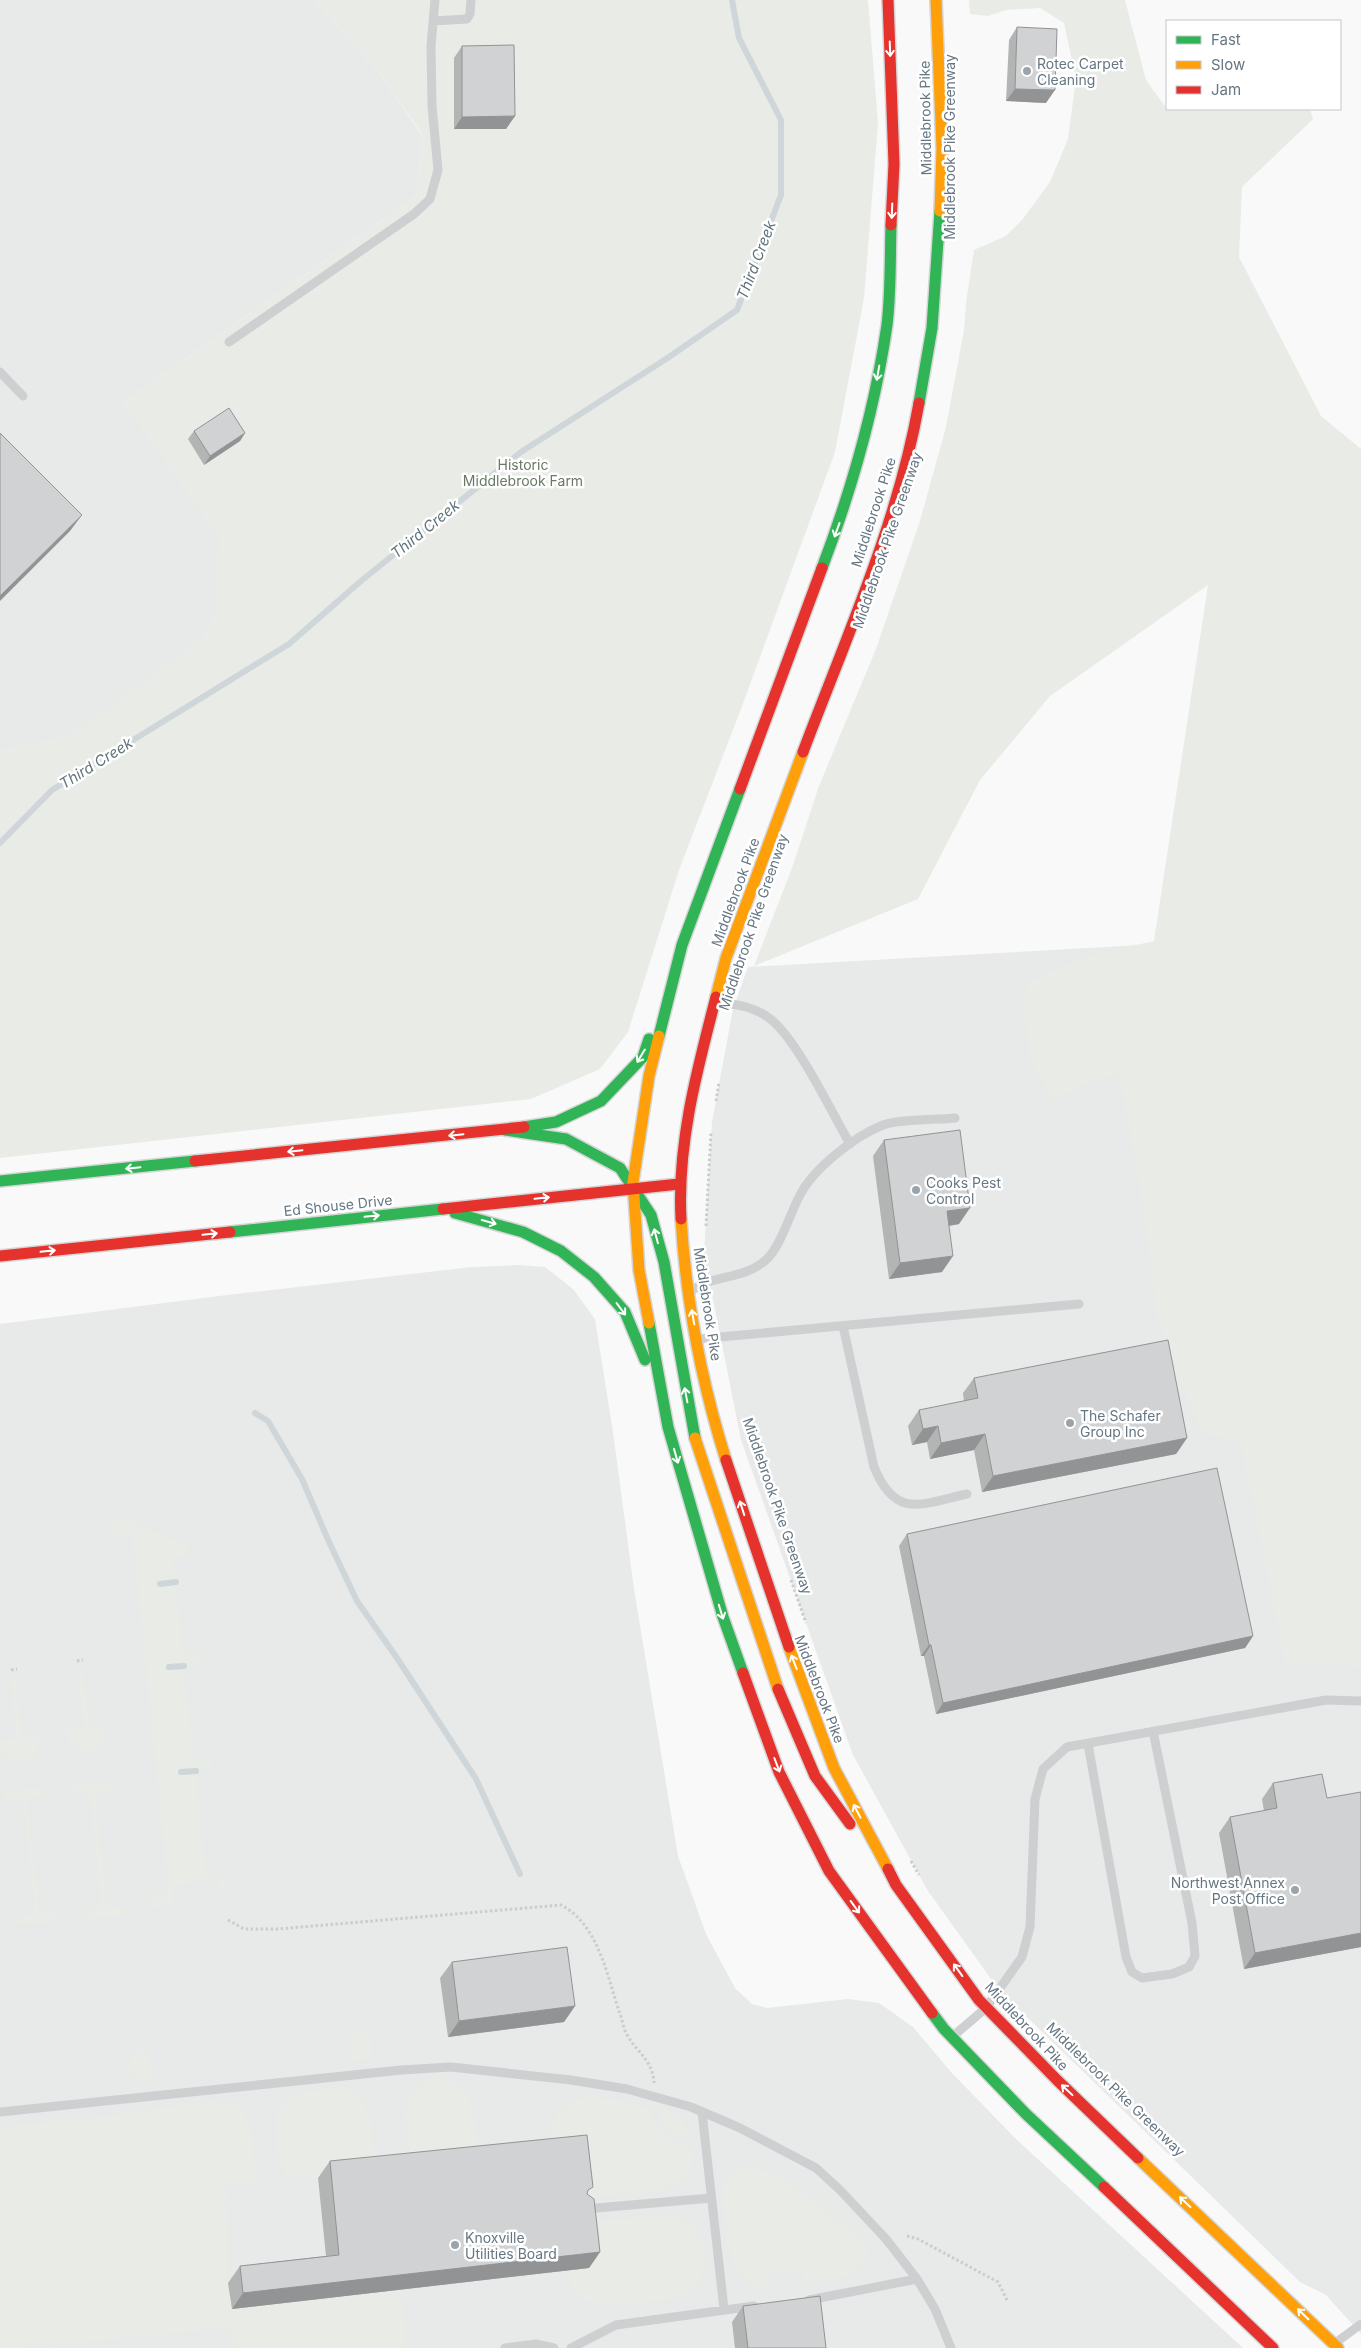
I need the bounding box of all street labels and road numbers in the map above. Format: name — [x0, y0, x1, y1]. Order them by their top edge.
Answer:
street label: Middlebrook Pike Greenway — [941, 54, 958, 240]
street label: Middlebrook Pike — [916, 61, 934, 175]
street label: Middlebrook Pike Greenway — [849, 449, 925, 631]
street label: Middlebrook Pike — [847, 455, 899, 569]
street label: Middlebrook Pike Greenway — [715, 831, 791, 1013]
street label: Middlebrook Pike — [707, 835, 763, 949]
street label: Ed Shouse Drive — [283, 1191, 393, 1219]
street label: Middlebrook Pike — [691, 1246, 725, 1362]
street label: Middlebrook Pike Greenway — [740, 1415, 816, 1597]
street label: Middlebrook Pike — [792, 1632, 848, 1746]
street label: Middlebrook Pike — [982, 1978, 1072, 2074]
street label: Middlebrook Pike Greenway — [1043, 2018, 1189, 2160]

